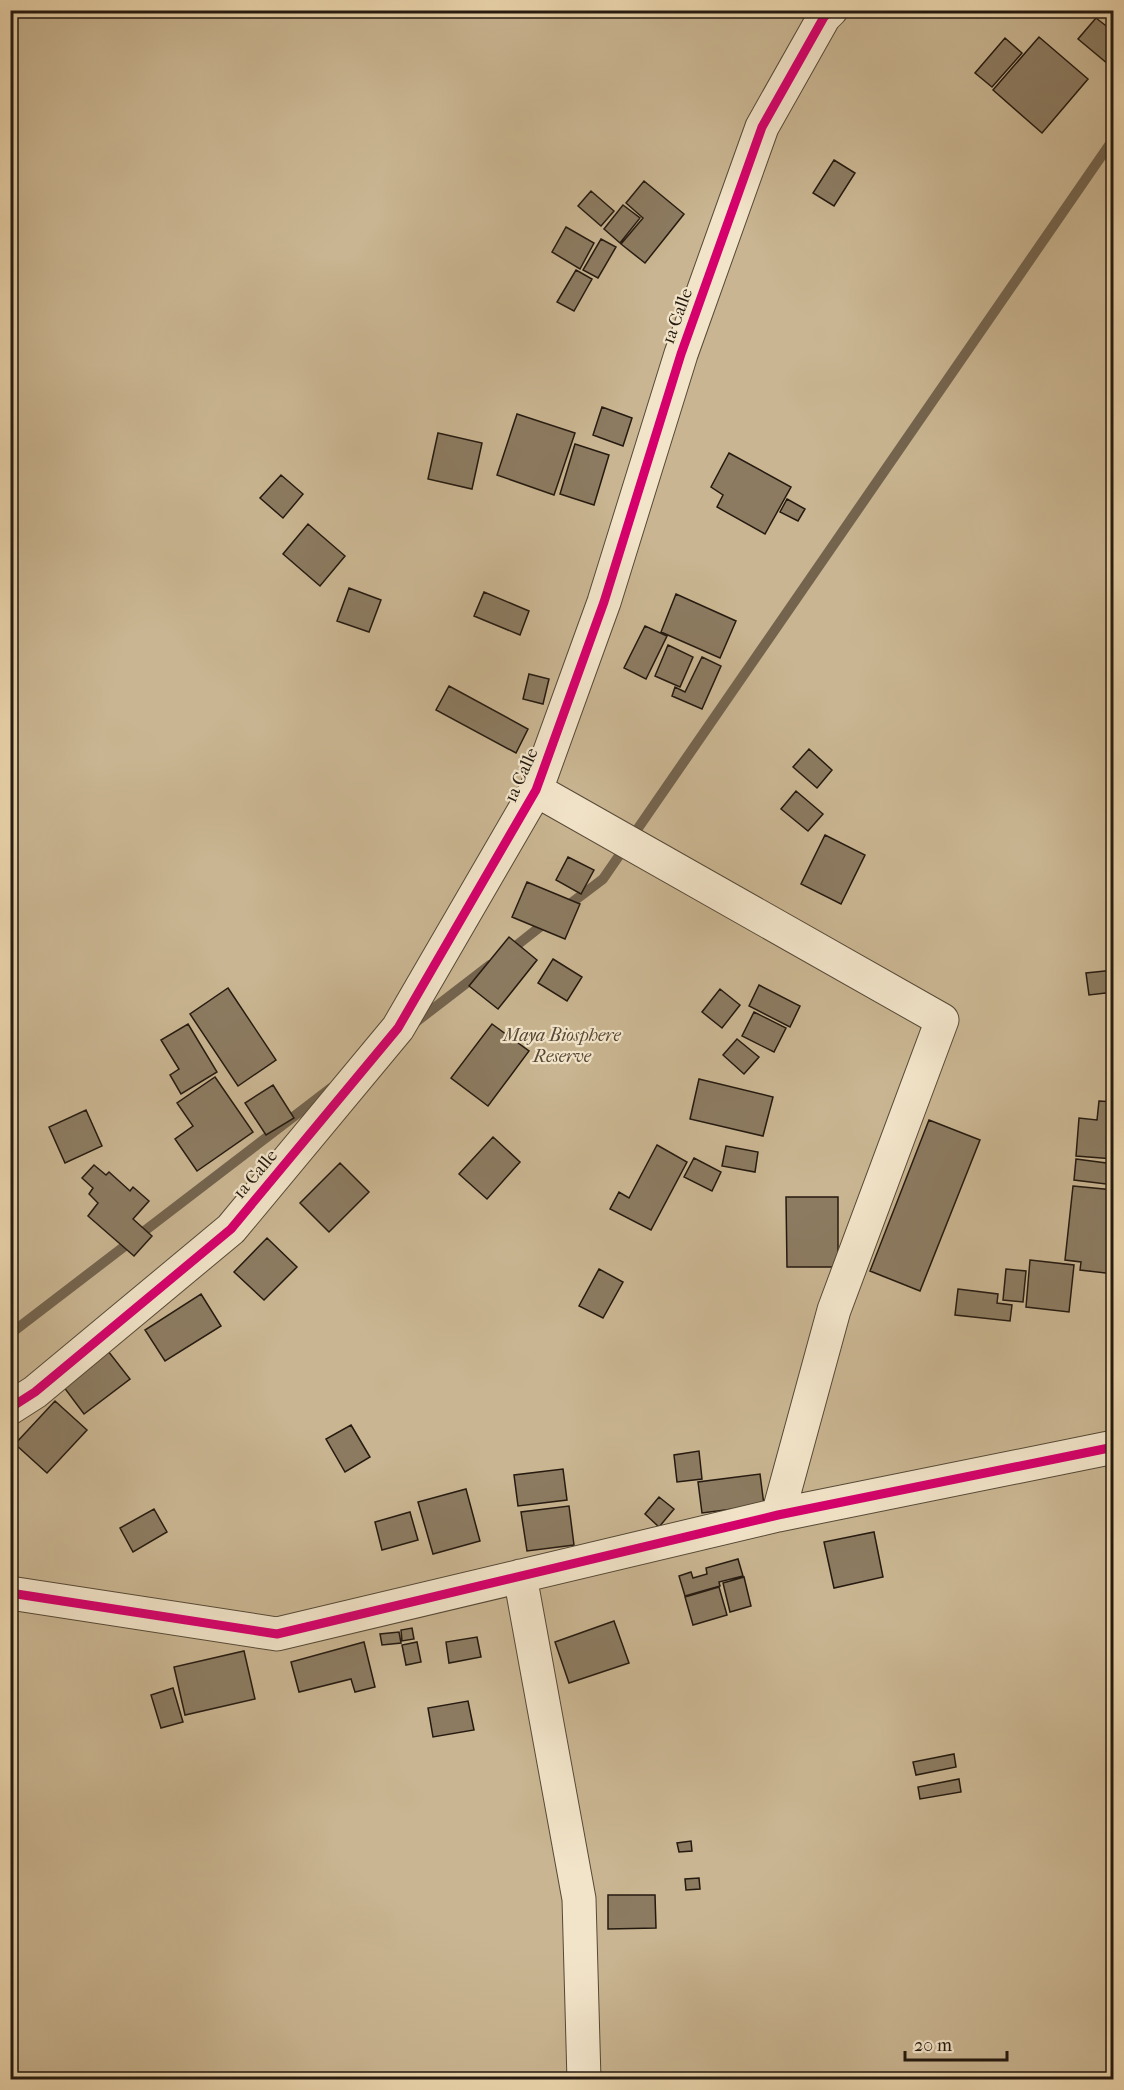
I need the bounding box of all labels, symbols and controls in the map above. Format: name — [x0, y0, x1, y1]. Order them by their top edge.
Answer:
street label: 1a Calle — [658, 285, 697, 347]
street label: 1a Calle — [500, 744, 543, 806]
park label: Maya Biosphere Reserve — [501, 1025, 621, 1067]
street label: 1a Calle — [229, 1145, 282, 1203]
scale bar — [905, 2024, 1007, 2062]
text: 20 m — [914, 2035, 952, 2056]

